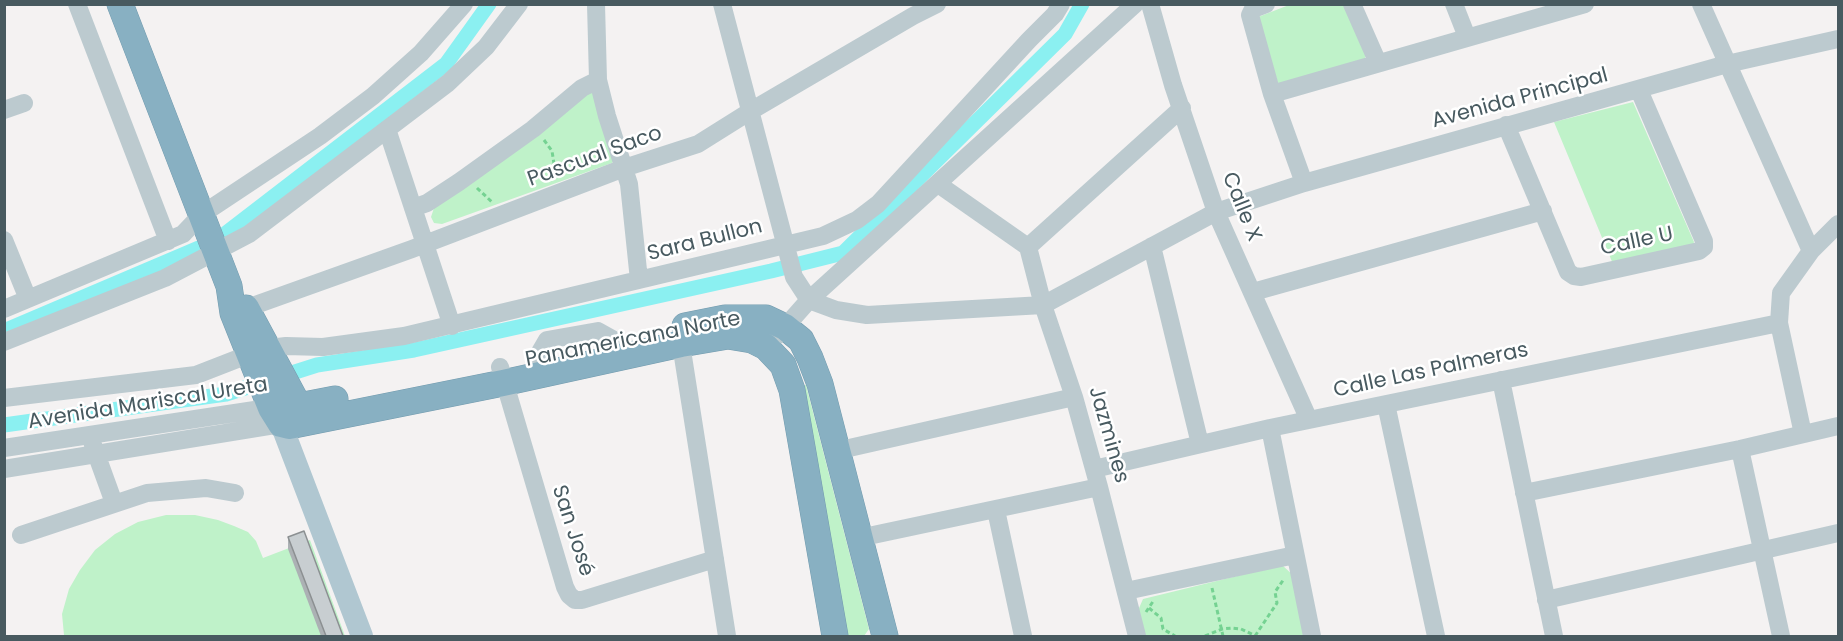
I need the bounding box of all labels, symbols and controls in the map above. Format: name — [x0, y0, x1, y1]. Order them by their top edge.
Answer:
street label: Avenida Principal — [1429, 63, 1611, 135]
street label: Pascual Saco — [524, 121, 666, 193]
street label: Calle X — [1216, 169, 1266, 245]
street label: Sara Bullon — [645, 215, 765, 267]
street label: Calle U — [1598, 222, 1676, 262]
street label: Panamericana Norte — [523, 307, 743, 373]
street label: Calle Las Palmeras — [1331, 338, 1531, 404]
street label: Avenida Mariscal Ureta — [26, 373, 270, 435]
street label: Jazmines — [1082, 384, 1134, 486]
street label: San José — [545, 482, 599, 580]

